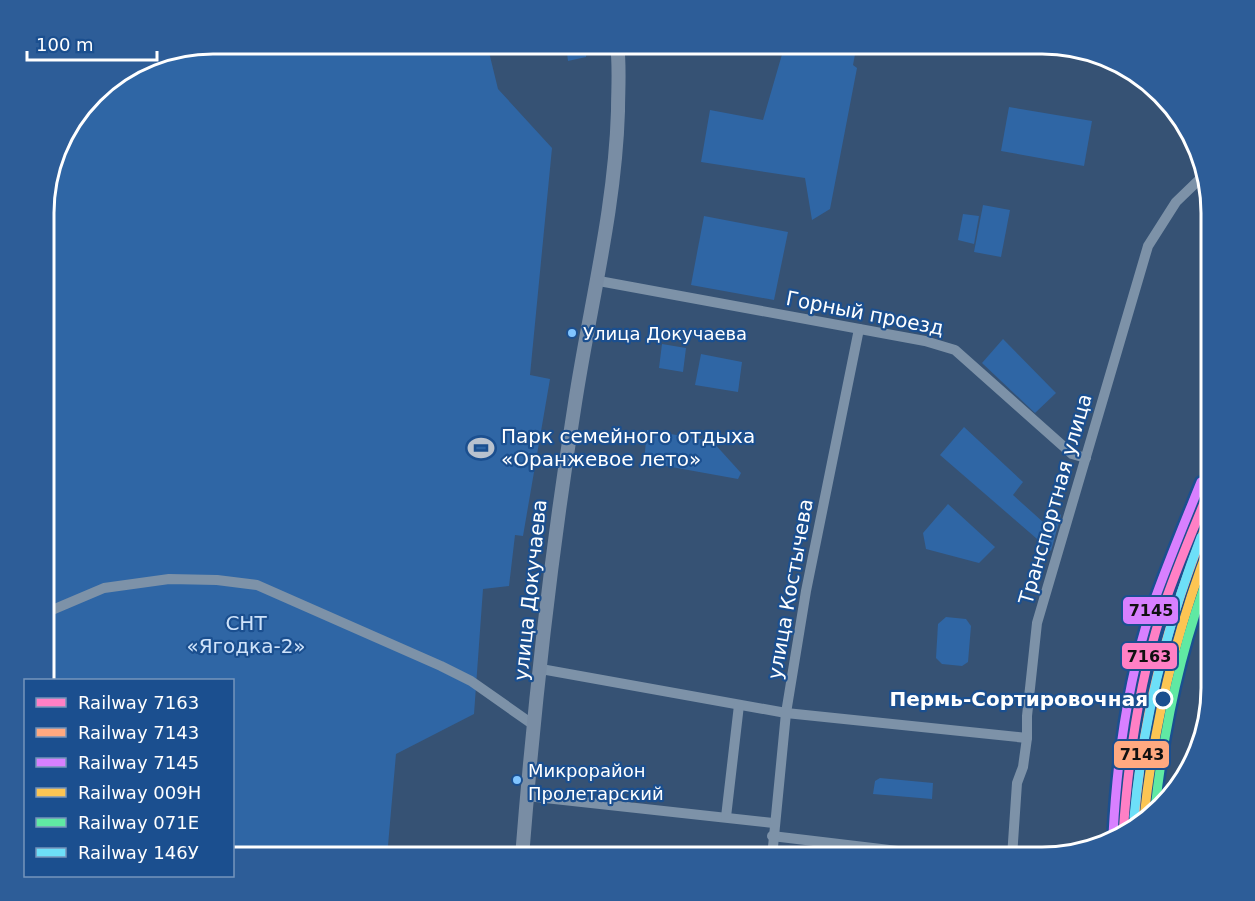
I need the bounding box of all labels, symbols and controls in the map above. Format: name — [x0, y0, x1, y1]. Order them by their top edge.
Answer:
scale bar — [27, 24, 158, 62]
text: 100 m — [36, 34, 94, 55]
street label: Горный проезд — [784, 286, 946, 340]
place label: Улица Докучаева — [583, 323, 747, 344]
marker: Улица Докучаева — [566, 327, 578, 339]
street label: Транспортная улица — [1013, 391, 1097, 608]
place label: Парк семейного отдыха «Оранжевое лето» — [501, 424, 755, 471]
sports icon: Парк семейного отдыха «Оранжевое лето» — [466, 433, 496, 463]
street label: улица Костычева — [762, 497, 818, 681]
street label: улица Докучаева — [509, 498, 551, 682]
line badge: 7145 — [1122, 596, 1179, 625]
text: 7145 — [1129, 601, 1173, 620]
park label: СНТ «Ягодка-2» — [186, 611, 306, 658]
line badge: 7163 — [1121, 642, 1178, 670]
text: 7163 — [1127, 647, 1171, 666]
legend — [24, 679, 234, 877]
place label: Пермь-Сортировочная — [889, 687, 1148, 711]
marker: Пермь-Сортировочная — [1153, 689, 1173, 709]
text: Railway 7163 — [78, 692, 199, 713]
text: Railway 7143 — [78, 722, 199, 743]
line badge: 7143 — [1113, 740, 1170, 769]
text: 7143 — [1120, 745, 1164, 764]
text: Railway 7145 — [78, 752, 199, 773]
place label: Микрорайон Пролетарский — [528, 760, 664, 804]
marker: Микрорайон Пролетарский — [511, 774, 523, 786]
text: Railway 009Н — [78, 782, 201, 803]
text: Railway 071Е — [78, 812, 199, 833]
text: Railway 146У — [78, 842, 199, 863]

